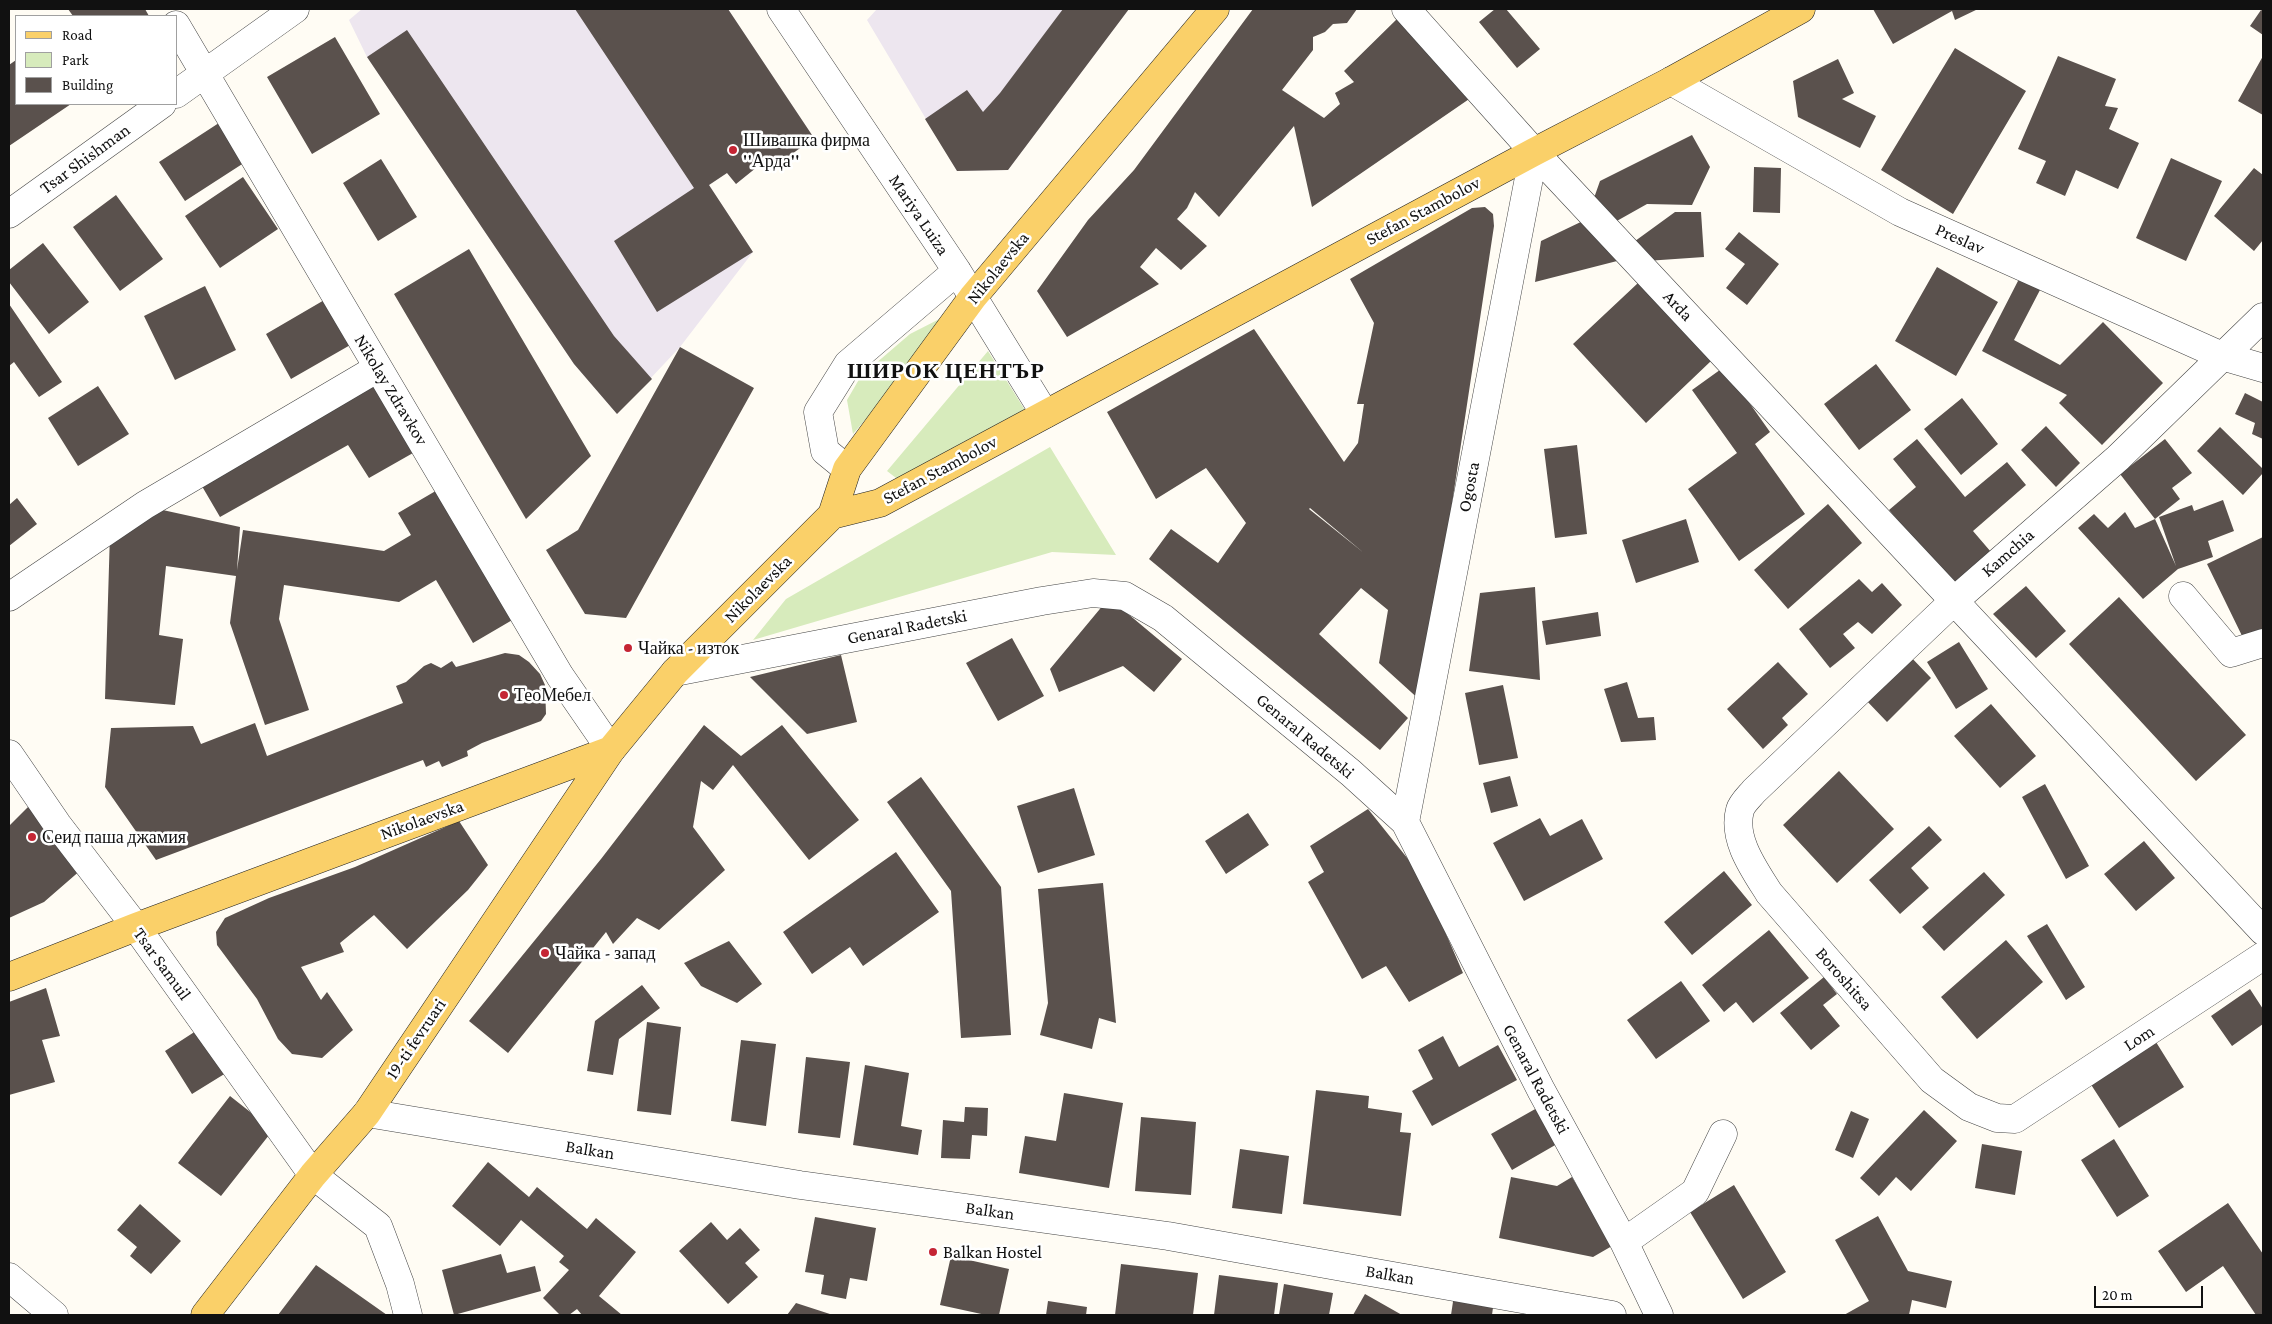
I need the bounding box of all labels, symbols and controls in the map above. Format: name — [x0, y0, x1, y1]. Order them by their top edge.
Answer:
legend — [15, 15, 178, 105]
text: Road — [62, 27, 92, 43]
text: Park — [62, 52, 89, 68]
text: Building — [62, 77, 113, 93]
street label: Tsar Shishman — [36, 119, 134, 199]
place label: Шивашка фирма ''Арда'' — [743, 129, 870, 172]
marker: Шивашка фирма ''Арда'' — [727, 144, 739, 156]
street label: Mariya Luiza — [884, 170, 954, 260]
street label: Stefan Stambolov — [1362, 172, 1484, 250]
street label: Preslav — [1932, 219, 1988, 259]
street label: Nikolaevska — [962, 227, 1034, 309]
street label: Arda — [1658, 286, 1698, 326]
street label: Nikolay Zdravkov — [349, 331, 433, 449]
district label: ШИРОК ЦЕНТЪР — [846, 358, 1046, 384]
street label: Stefan Stambolov — [879, 431, 1001, 509]
street label: Ogosta — [1454, 460, 1484, 514]
street label: Kamchia — [1977, 524, 2039, 582]
street label: Nikolaevska — [720, 551, 796, 627]
street label: Genaral Radetski — [845, 605, 969, 649]
place label: Чайка - изток — [638, 637, 739, 659]
marker: Чайка - изток — [622, 642, 634, 654]
place label: ТеоМебел — [514, 684, 591, 706]
marker: ТеоМебел — [498, 689, 510, 701]
street label: Genaral Radetski — [1252, 689, 1358, 783]
street label: Nikolaevska — [377, 795, 467, 845]
place label: Сеид паша джамия — [42, 826, 186, 848]
marker: Сеид паша джамия — [26, 831, 38, 843]
street label: Tsar Samuil — [128, 923, 196, 1005]
place label: Чайка - запад — [555, 942, 656, 964]
street label: Boroshitsa — [1811, 943, 1877, 1015]
marker: Чайка - запад — [539, 947, 551, 959]
street label: 19-ti fevruari — [381, 995, 451, 1083]
street label: Genaral Radetski — [1498, 1020, 1574, 1138]
street label: Lom — [2120, 1020, 2158, 1056]
street label: Balkan — [564, 1135, 616, 1165]
street label: Balkan — [964, 1197, 1016, 1225]
place label: Balkan Hostel — [943, 1241, 1042, 1263]
marker: Balkan Hostel — [927, 1246, 939, 1258]
street label: Balkan — [1364, 1260, 1416, 1290]
scale bar — [2097, 1276, 2206, 1308]
text: 20 m — [2102, 1287, 2133, 1303]

